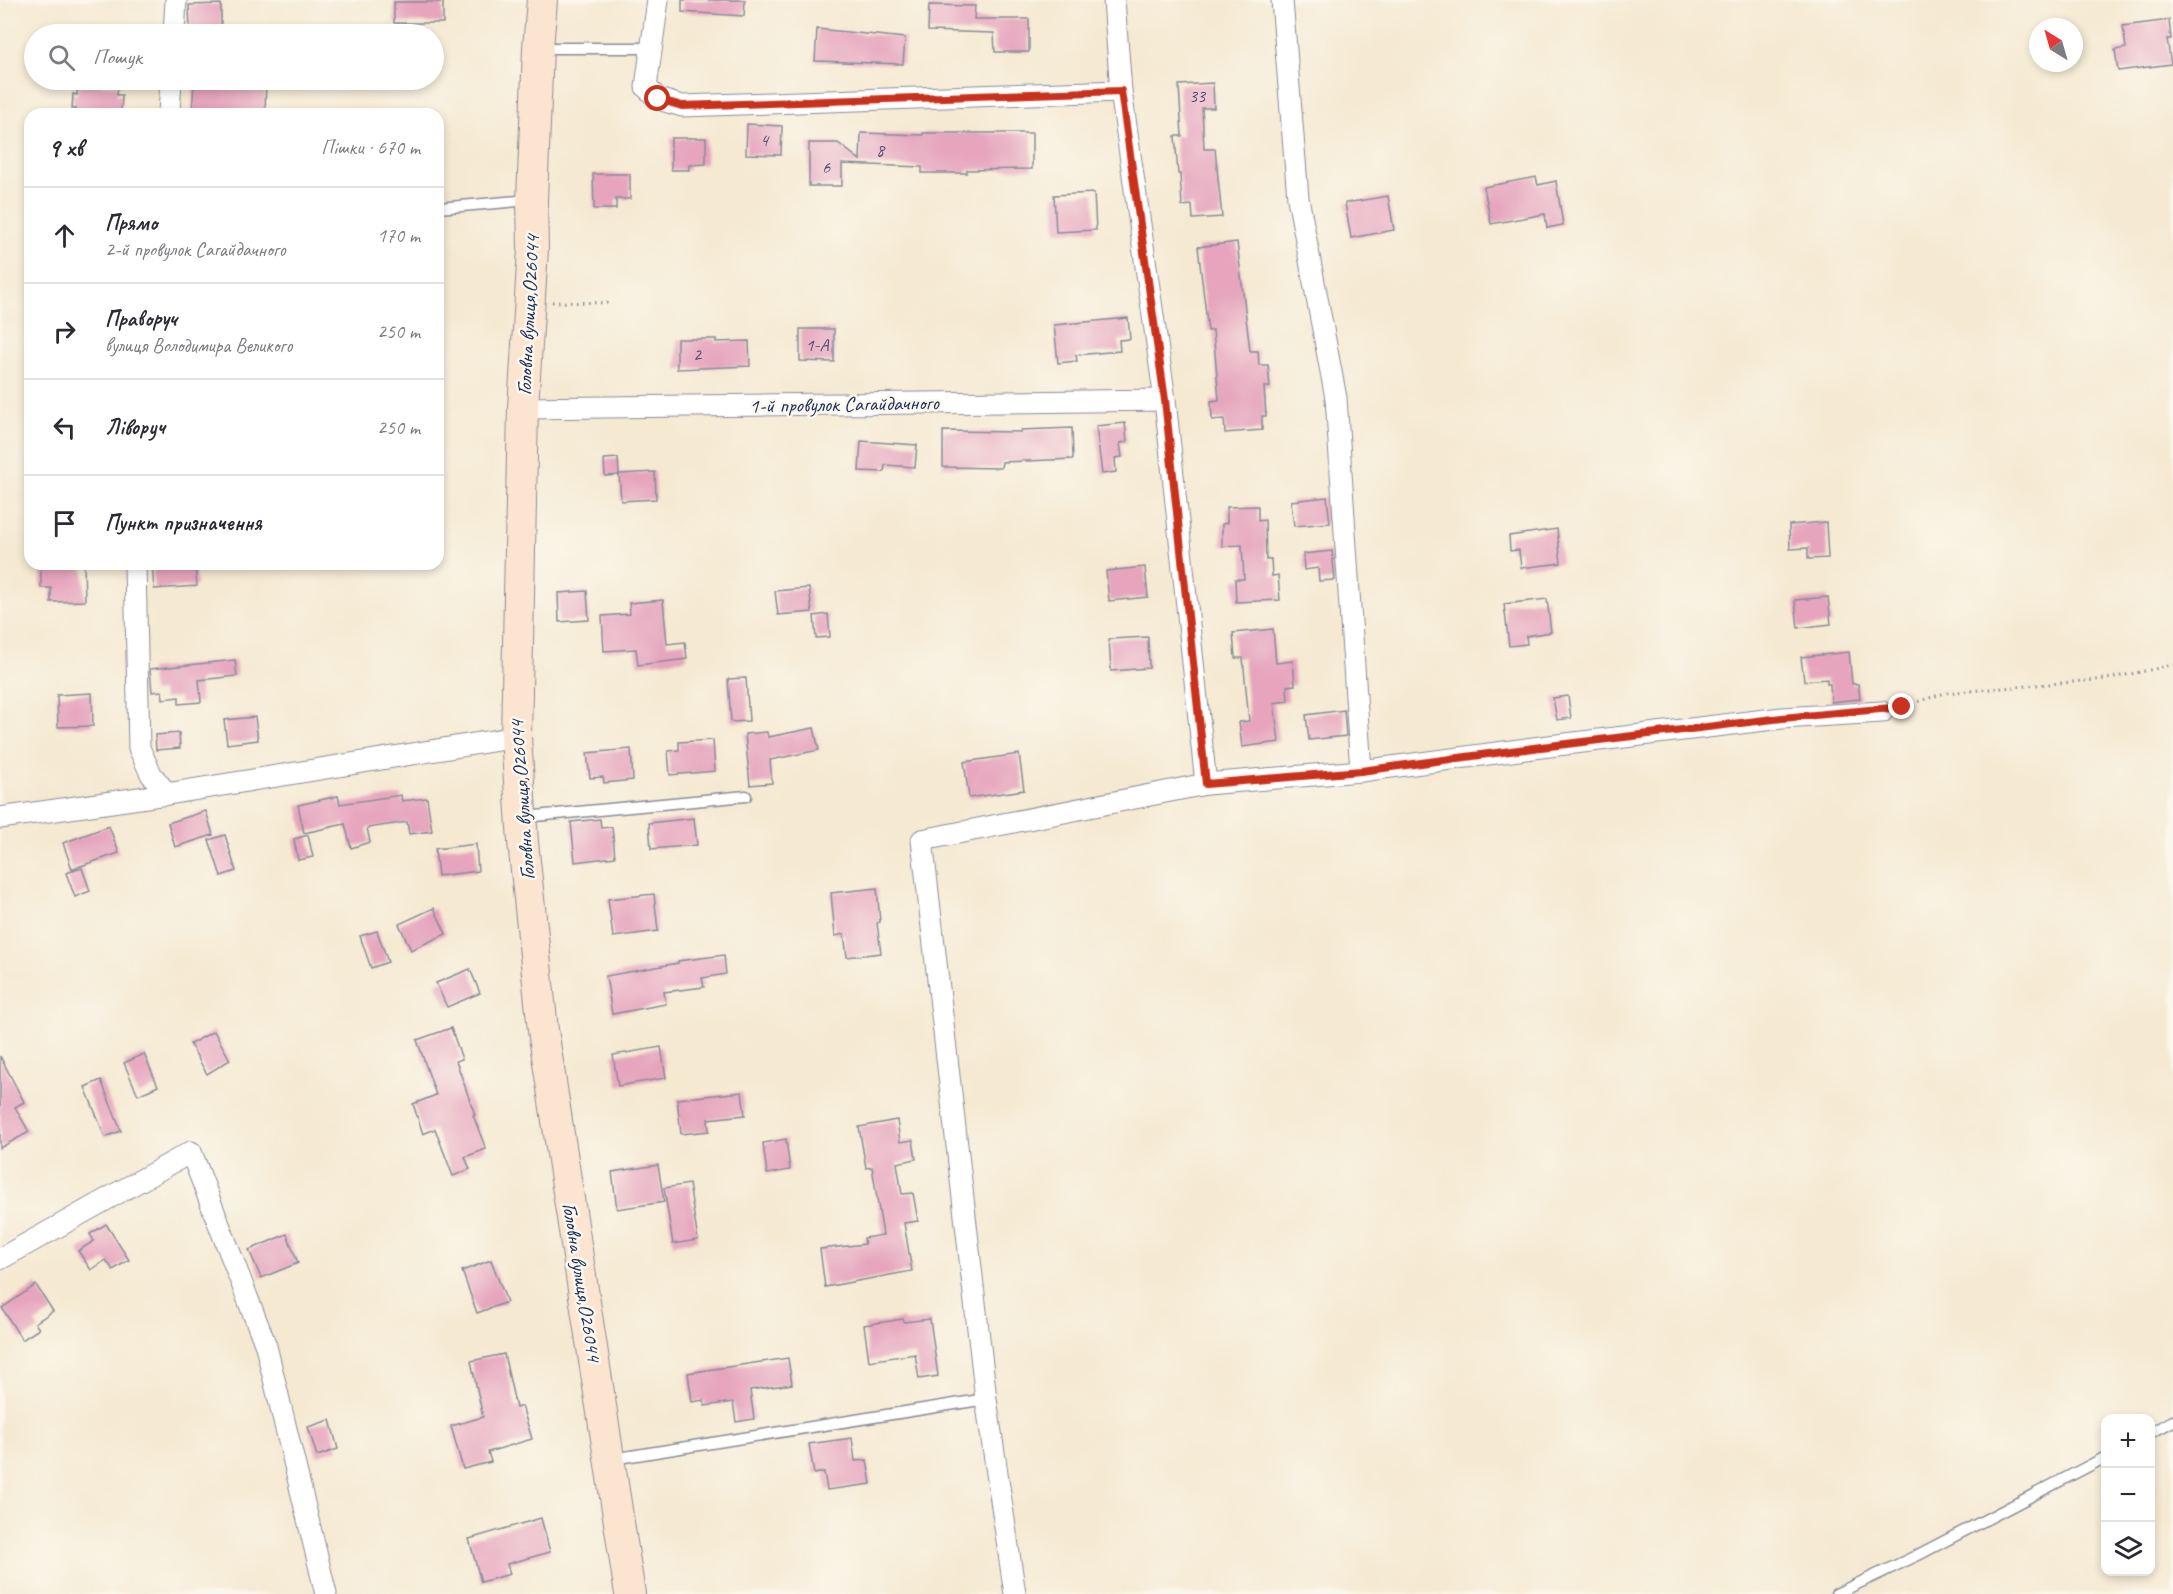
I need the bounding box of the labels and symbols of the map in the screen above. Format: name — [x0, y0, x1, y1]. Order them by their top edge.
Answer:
north arrow — [2029, 18, 2083, 72]
route start — [644, 85, 670, 111]
house number: 33 — [1189, 85, 1207, 107]
house number: 4 — [760, 129, 770, 151]
house number: 8 — [876, 139, 886, 161]
house number: 6 — [822, 156, 831, 178]
street label: Головна вулиця,О26044 — [511, 232, 545, 396]
house number: 1-А — [805, 334, 829, 356]
house number: 2 — [693, 343, 703, 365]
street label: 1-й провулок Сагайдачного — [749, 389, 941, 419]
route end — [1888, 693, 1914, 719]
street label: Головна вулиця,О26044 — [503, 717, 541, 881]
street label: Головна вулиця,О26044 — [557, 1201, 608, 1366]

